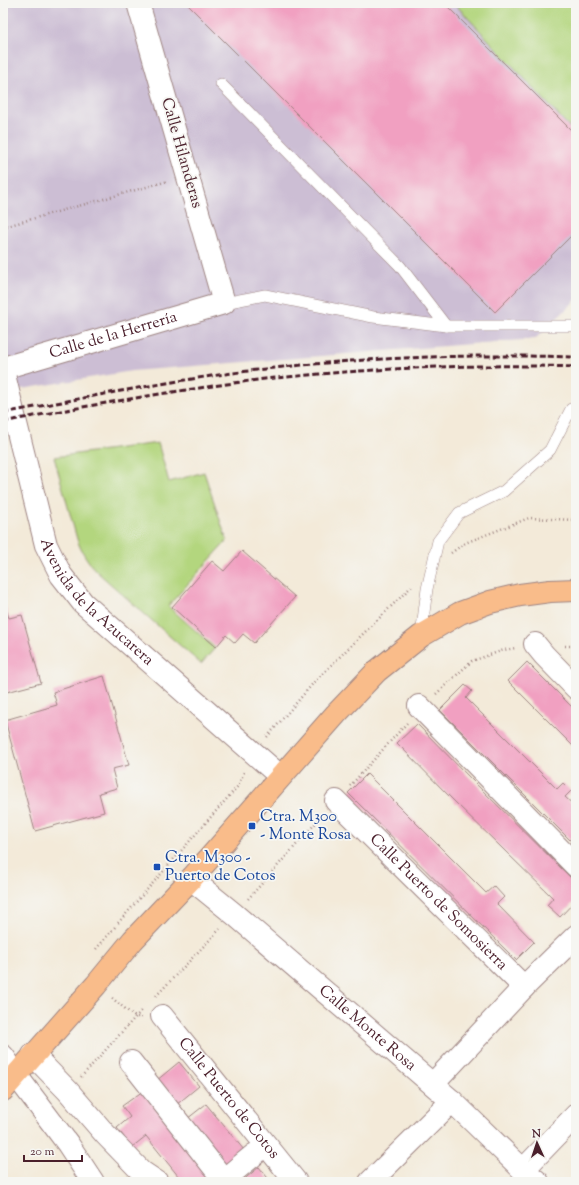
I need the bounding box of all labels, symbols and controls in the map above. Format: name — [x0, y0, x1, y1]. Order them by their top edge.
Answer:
street label: Calle Hilanderas — [154, 95, 208, 211]
street label: Calle de la Herrería — [47, 306, 181, 365]
street label: Avenida de la Azucarera — [33, 536, 159, 672]
place label: Ctra. M300 - Monte Rosa — [260, 806, 352, 847]
marker: Ctra. M300 - Monte Rosa — [247, 821, 257, 831]
street label: Calle Puerto de Somosierra — [364, 829, 513, 976]
place label: Ctra. M300 - Puerto de Cotos — [165, 847, 275, 888]
marker: Ctra. M300 - Puerto de Cotos — [152, 862, 162, 872]
street label: Calle Monte Rosa — [313, 980, 422, 1077]
street label: Calle Puerto de Cotos — [172, 1033, 285, 1164]
north arrow — [517, 1123, 557, 1163]
text: N — [531, 1126, 542, 1142]
scale bar — [24, 1137, 82, 1163]
text: 20 m — [30, 1143, 55, 1161]

